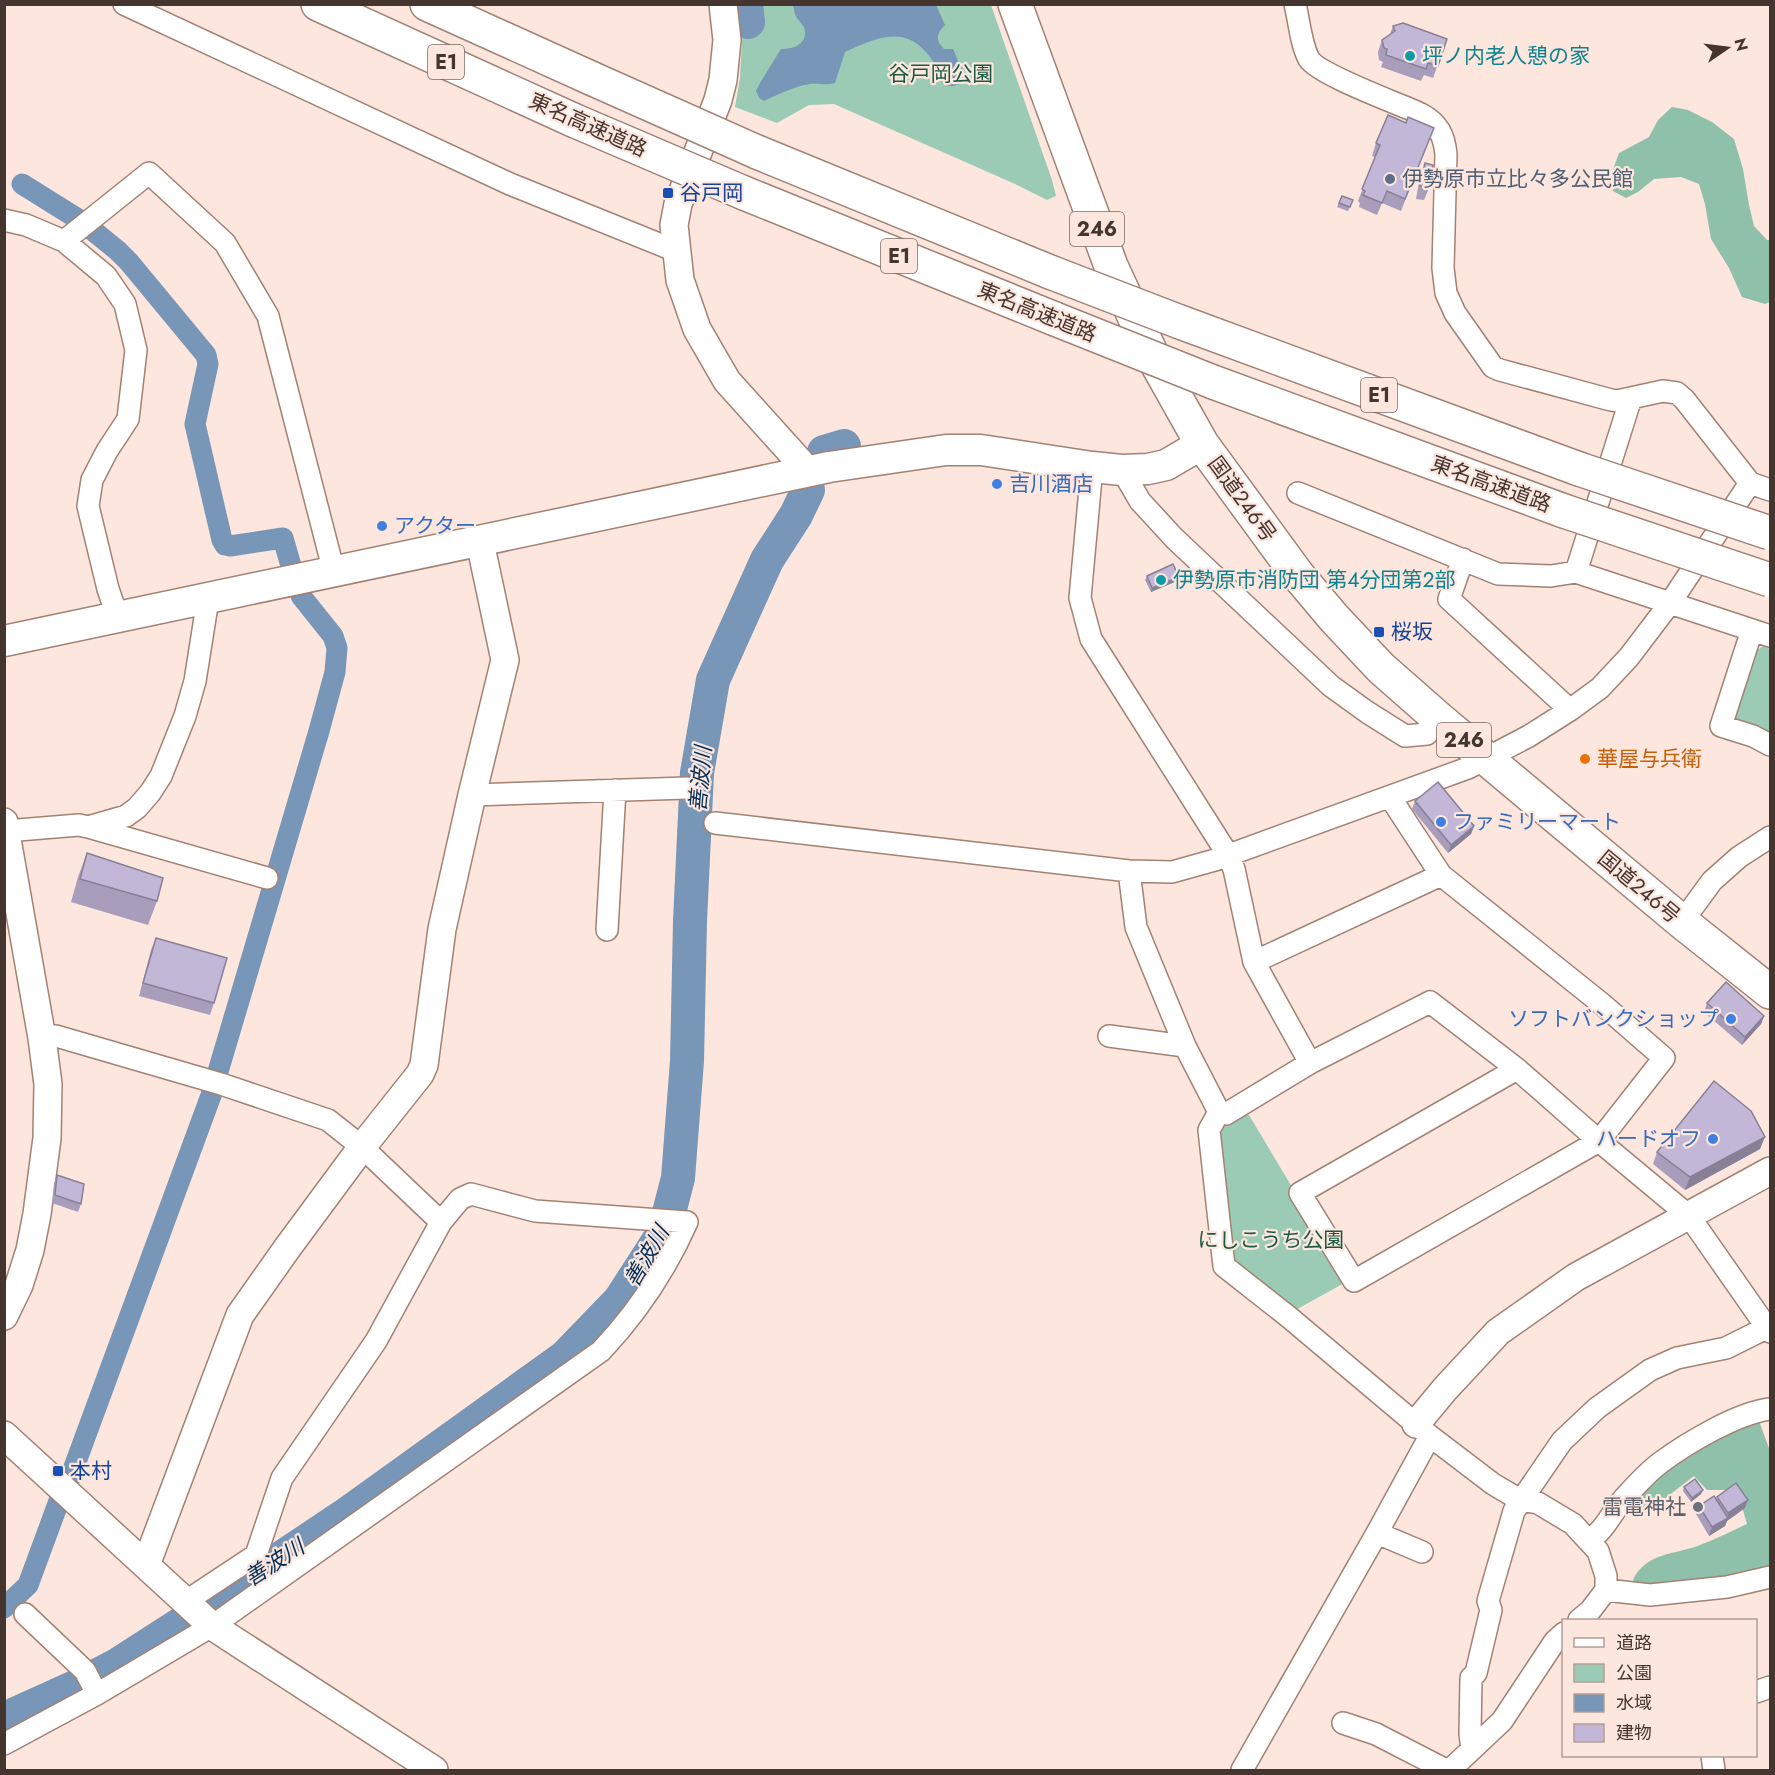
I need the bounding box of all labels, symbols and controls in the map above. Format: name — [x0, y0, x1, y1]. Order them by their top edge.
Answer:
north arrow — [1697, 18, 1757, 78]
text: N — [1728, 36, 1754, 53]
place label: 坪ノ内老人憩の家 — [1422, 41, 1590, 71]
road number: E1 — [428, 45, 464, 79]
marker: 坪ノ内老人憩の家 — [1403, 49, 1417, 63]
park label: 谷戸岡公園 — [889, 59, 994, 89]
street label: 東名高速道路 — [524, 86, 652, 164]
place label: 伊勢原市立比々多公民館 — [1402, 164, 1633, 194]
marker: 伊勢原市立比々多公民館 — [1383, 172, 1397, 186]
place label: 谷戸岡 — [680, 178, 743, 208]
marker: 谷戸岡 — [661, 186, 675, 200]
road number: 246 — [1070, 212, 1124, 246]
road number: E1 — [881, 239, 917, 273]
street label: 東名高速道路 — [973, 274, 1101, 350]
road number: E1 — [1361, 378, 1397, 412]
street label: 東名高速道路 — [1427, 448, 1555, 520]
street label: 国道246号 — [1201, 450, 1283, 548]
place label: 吉川酒店 — [1009, 469, 1093, 499]
marker: 吉川酒店 — [990, 477, 1004, 491]
place label: アクター — [394, 511, 476, 541]
marker: アクター — [375, 519, 389, 533]
place label: 伊勢原市消防団 第4分団第2部 — [1173, 565, 1456, 595]
marker: 伊勢原市消防団 第4分団第2部 — [1154, 573, 1168, 587]
place label: 桜坂 — [1391, 617, 1433, 647]
marker: 桜坂 — [1372, 625, 1386, 639]
road number: 246 — [1437, 723, 1491, 757]
water label: 善波川 — [681, 743, 719, 813]
place label: 華屋与兵衛 — [1597, 744, 1702, 774]
marker: 華屋与兵衛 — [1578, 752, 1592, 766]
place label: ファミリーマート — [1453, 807, 1621, 837]
marker: ファミリーマート — [1434, 815, 1448, 829]
street label: 国道246号 — [1591, 844, 1687, 930]
place label: ソフトバンクショップ — [1508, 1004, 1719, 1034]
marker: ソフトバンクショップ — [1724, 1012, 1738, 1026]
place label: ハードオフ — [1596, 1124, 1701, 1154]
marker: ハードオフ — [1706, 1132, 1720, 1146]
water label: 善波川 — [616, 1218, 677, 1293]
park label: にしこうち公園 — [1198, 1225, 1345, 1255]
place label: 本村 — [70, 1456, 112, 1486]
marker: 本村 — [51, 1464, 65, 1478]
place label: 雷電神社 — [1602, 1492, 1686, 1522]
marker: 雷電神社 — [1691, 1500, 1705, 1514]
water label: 善波川 — [238, 1530, 312, 1593]
legend — [1562, 1619, 1757, 1757]
text: 道路 — [1616, 1630, 1652, 1656]
text: 公園 — [1616, 1660, 1652, 1686]
text: 水域 — [1616, 1690, 1652, 1716]
text: 建物 — [1616, 1720, 1652, 1746]

